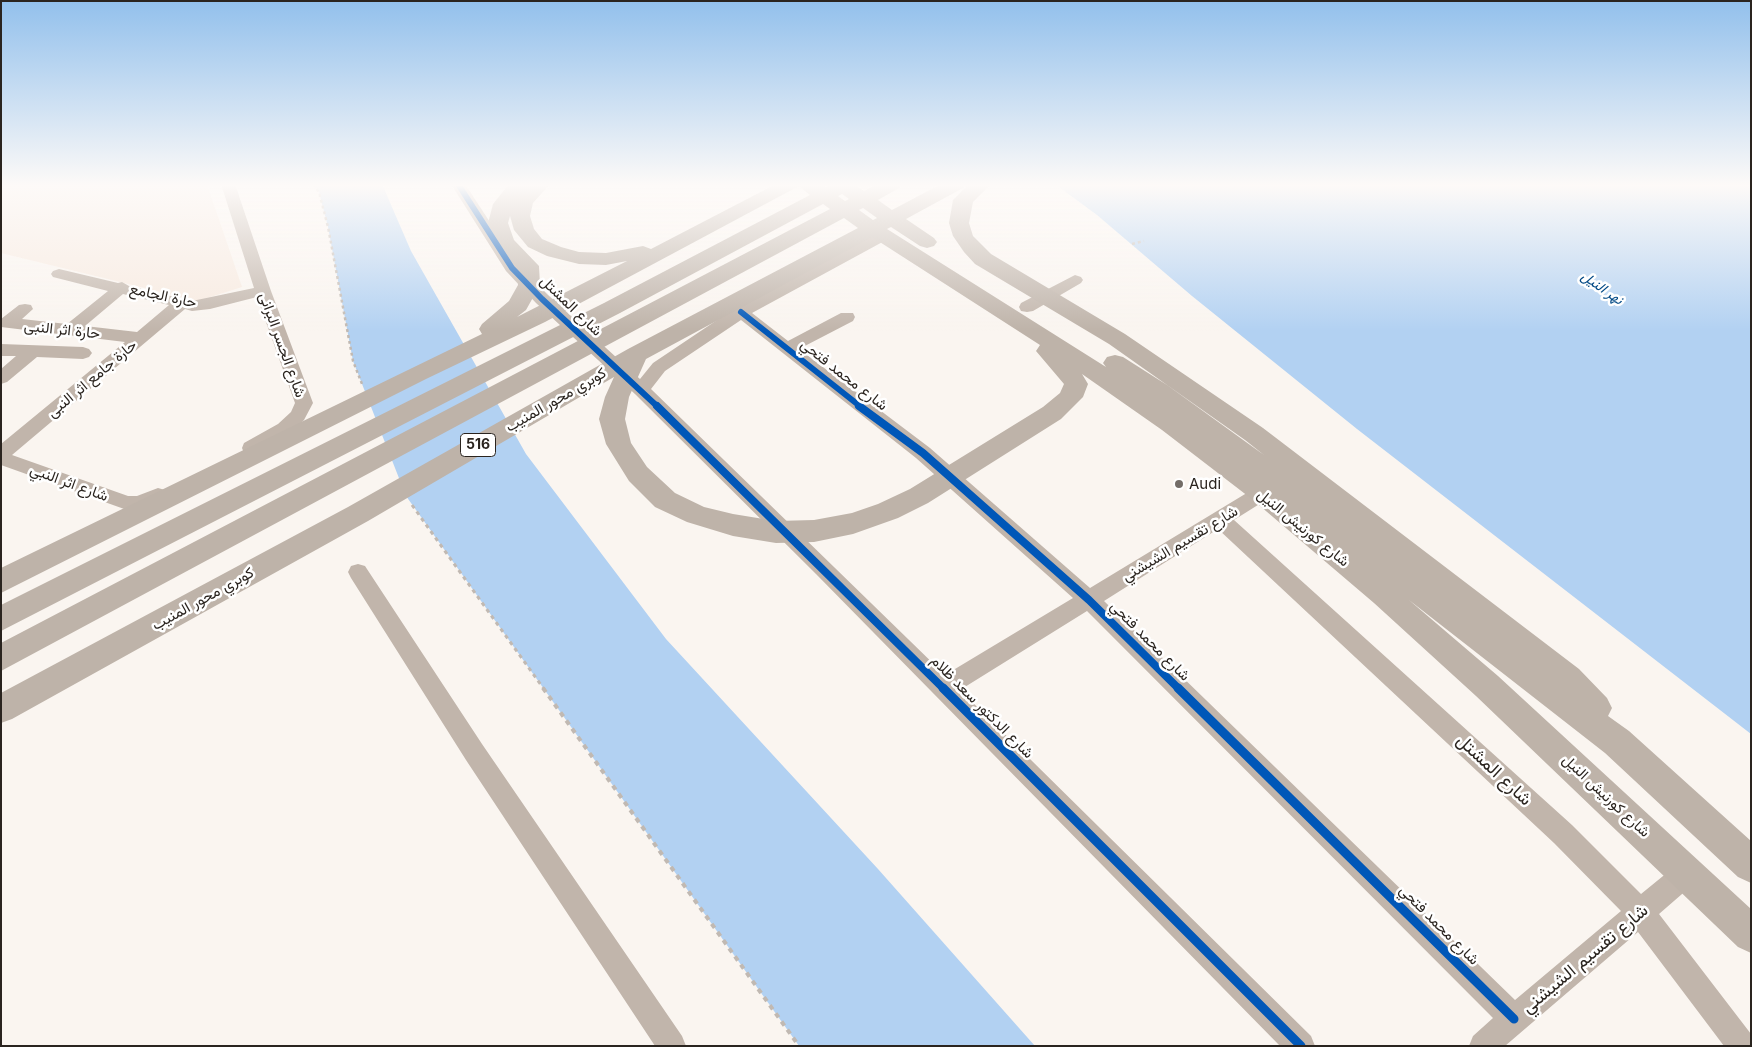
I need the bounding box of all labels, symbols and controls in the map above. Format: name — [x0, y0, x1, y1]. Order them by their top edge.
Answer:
water label: نهر النيل — [1578, 268, 1626, 308]
street label: شارع المشتل — [536, 272, 606, 340]
street label: حارة الجامع — [128, 280, 198, 312]
street label: شارع الجسر البرانى — [255, 290, 309, 400]
street label: حارة اثر النبى — [23, 317, 101, 343]
street label: شارع محمد فتحي — [797, 335, 891, 415]
street label: حارة جامع اثر النبى — [43, 336, 141, 422]
street label: كوبري محور المنيب — [502, 364, 610, 436]
road number: 516 — [460, 434, 496, 456]
street label: شارع اثر النبي — [28, 461, 110, 505]
place label: Audi — [1189, 475, 1221, 493]
marker: Audi — [1173, 478, 1185, 490]
street label: شارع كورنيش النيل — [1253, 485, 1353, 571]
street label: شارع تقسيم الشيشني — [1119, 502, 1241, 586]
street label: كوبري محور المنيب — [149, 564, 257, 634]
street label: شارع محمد فتحي — [1106, 597, 1194, 685]
street label: شارع الدكتور سعد ظلام — [927, 652, 1037, 762]
street label: شارع المشتل — [1452, 730, 1536, 810]
street label: شارع كورنيش النيل — [1558, 751, 1654, 841]
street label: شارع محمد فتحي — [1395, 881, 1483, 969]
street label: شارع تقسيم الشيشني — [1517, 900, 1653, 1018]

